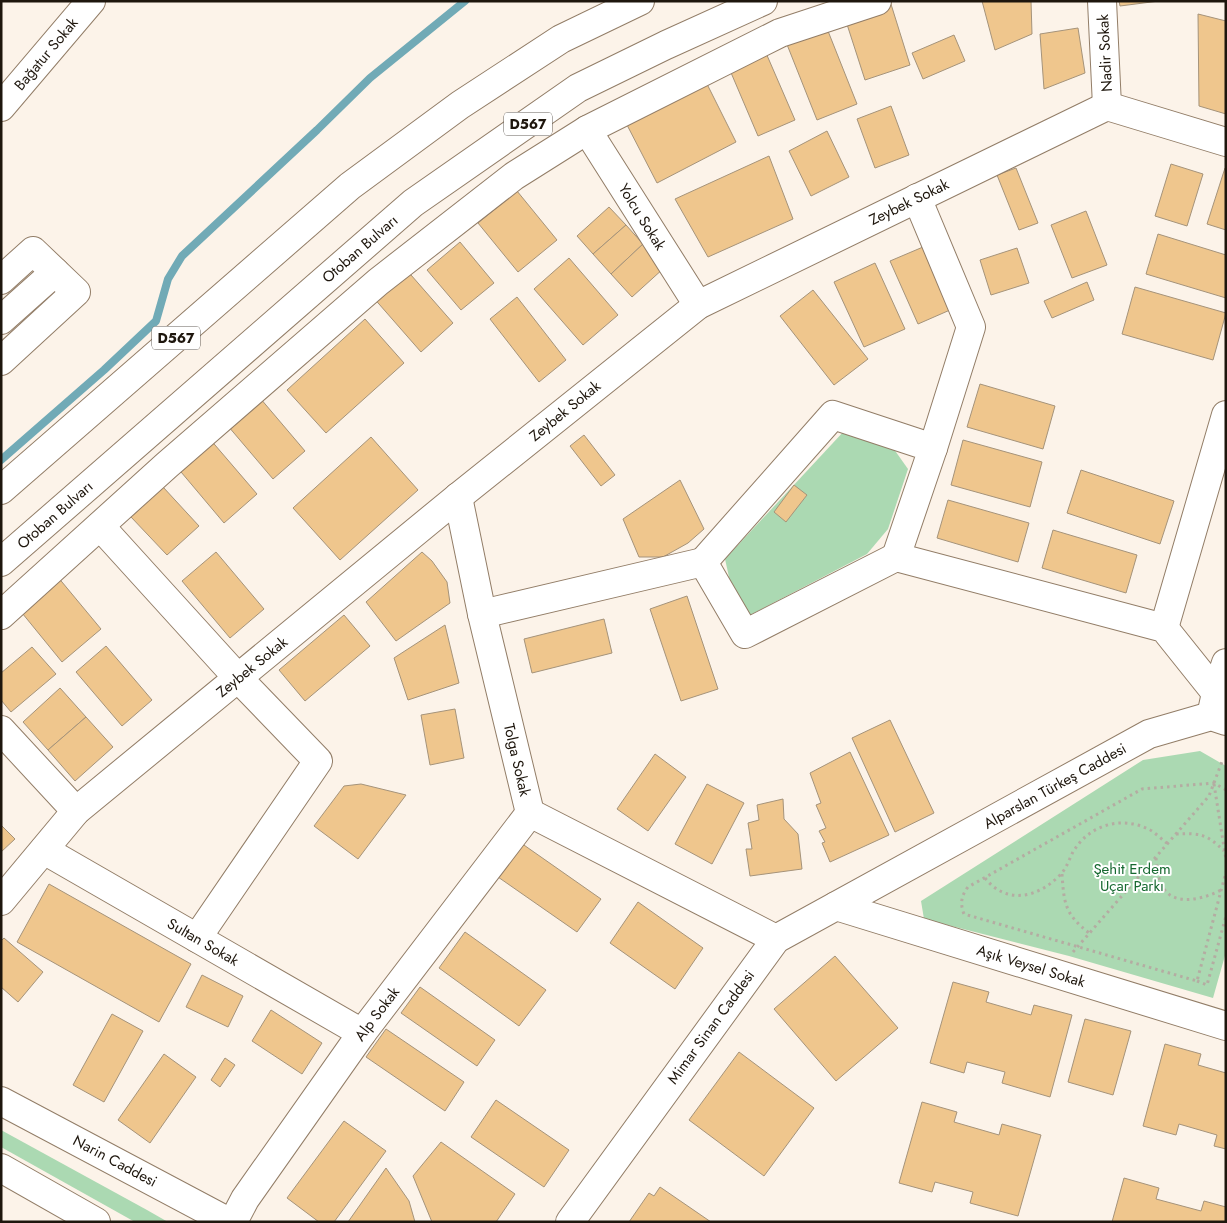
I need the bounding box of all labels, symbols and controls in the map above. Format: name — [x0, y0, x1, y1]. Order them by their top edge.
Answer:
street label: Bağatur Sokak — [9, 12, 83, 95]
street label: Nadir Sokak — [1092, 13, 1118, 92]
road number: D567 — [504, 112, 552, 136]
street label: Zeybek Sokak — [866, 173, 953, 231]
street label: Yolcu Sokak — [613, 179, 671, 255]
street label: Otoban Bulvarı — [317, 210, 403, 288]
road number: D567 — [152, 326, 200, 349]
street label: Zeybek Sokak — [525, 375, 606, 447]
street label: Otoban Bulvarı — [12, 476, 98, 554]
street label: Zeybek Sokak — [212, 631, 293, 703]
street label: Tolga Sokak — [498, 721, 536, 799]
street label: Alparslan Türkeş Caddesi — [980, 738, 1130, 834]
park label: Şehit Erdem Uçar Parkı — [1093, 858, 1171, 897]
street label: Sultan Sokak — [163, 913, 243, 972]
street label: Aşık Veysel Sokak — [974, 939, 1088, 993]
street label: Mimar Sinan Caddesi — [662, 965, 760, 1089]
street label: Alp Sokak — [349, 982, 405, 1046]
street label: Narin Caddesi — [69, 1130, 161, 1192]

